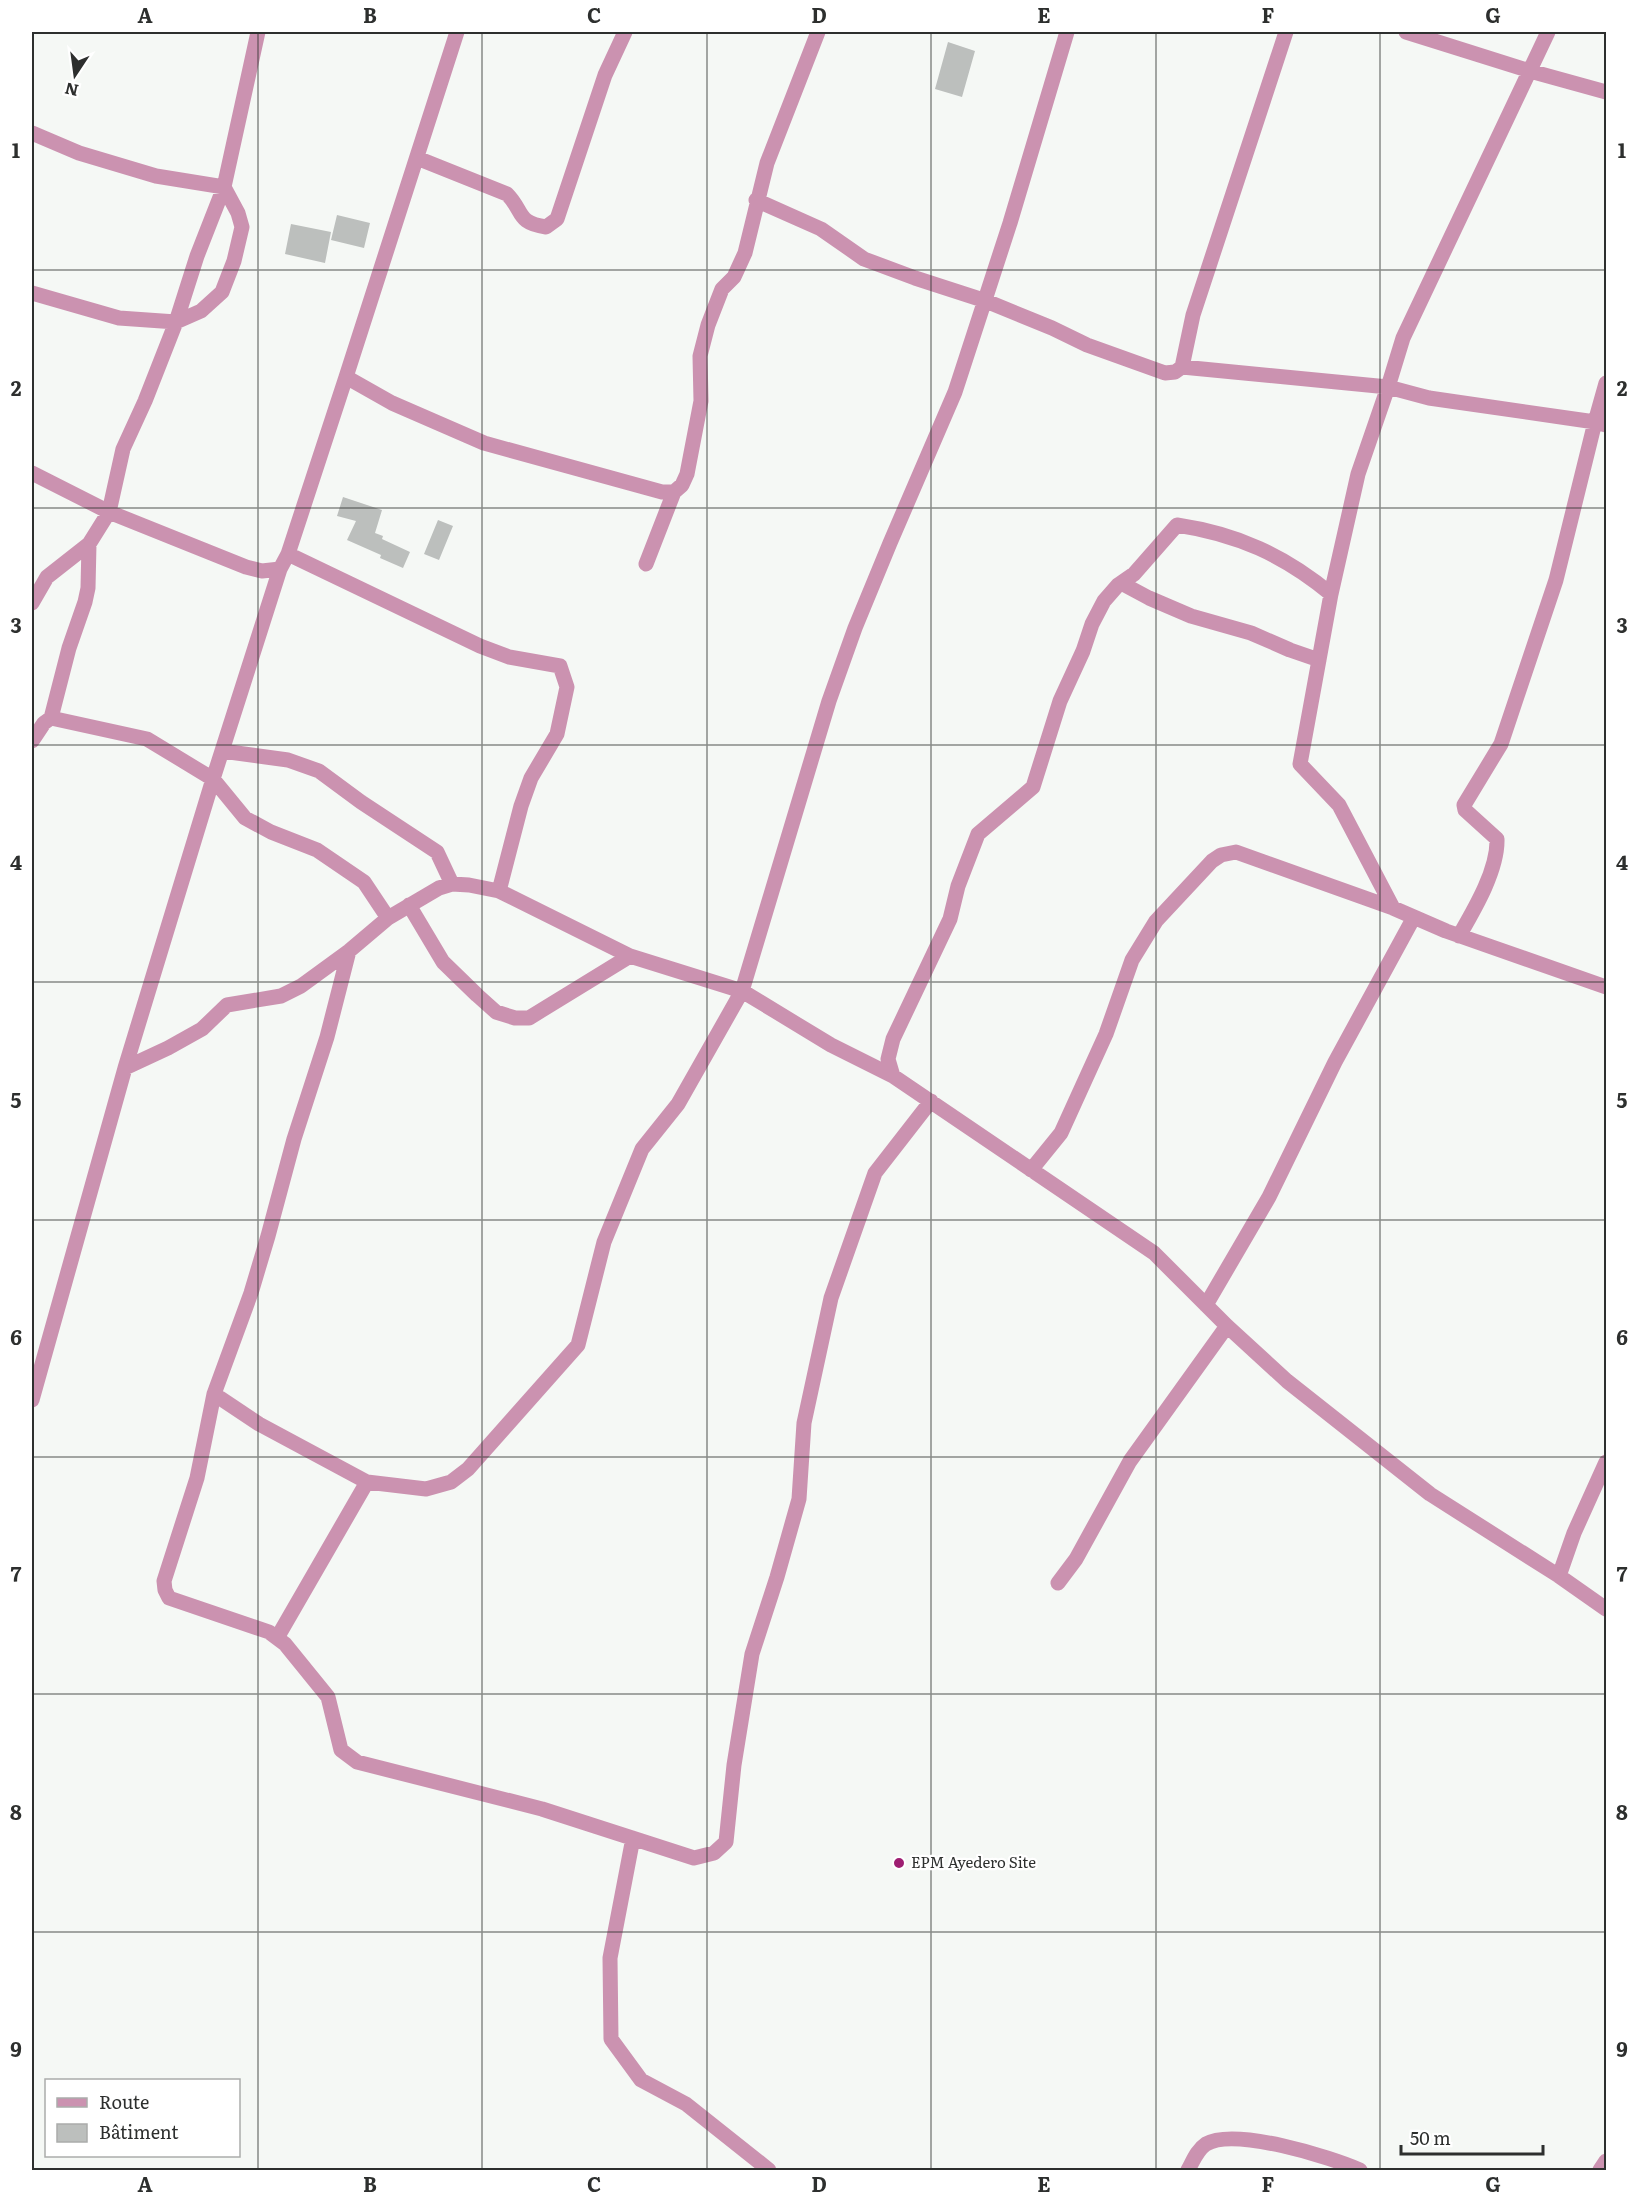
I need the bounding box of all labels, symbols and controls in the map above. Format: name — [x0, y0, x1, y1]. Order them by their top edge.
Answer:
text: A — [137, 0, 153, 29]
text: B — [363, 0, 377, 29]
text: C — [587, 0, 601, 29]
text: D — [811, 0, 827, 29]
text: E — [1037, 0, 1051, 29]
text: F — [1262, 0, 1275, 29]
text: G — [1485, 0, 1501, 29]
north arrow — [45, 45, 105, 105]
text: N — [62, 77, 81, 104]
text: 1 — [12, 134, 20, 164]
text: 1 — [1618, 134, 1626, 164]
text: 2 — [11, 372, 22, 402]
text: 2 — [1617, 372, 1628, 402]
text: 3 — [10, 609, 22, 639]
text: 3 — [1616, 609, 1628, 639]
text: 4 — [10, 846, 22, 876]
text: 4 — [1616, 846, 1628, 876]
text: 5 — [11, 1084, 22, 1114]
text: 5 — [1617, 1084, 1628, 1114]
text: 6 — [10, 1321, 22, 1351]
text: 6 — [1616, 1321, 1628, 1351]
text: 7 — [11, 1558, 22, 1588]
text: 7 — [1617, 1558, 1628, 1588]
text: 8 — [10, 1796, 22, 1826]
text: 8 — [1616, 1796, 1628, 1826]
place label: EPM Ayedero Site — [911, 1850, 1036, 1873]
marker: EPM Ayedero Site — [892, 1856, 906, 1870]
text: 9 — [10, 2033, 22, 2063]
text: 9 — [1616, 2033, 1628, 2063]
legend — [45, 2079, 240, 2157]
text: Route — [99, 2088, 149, 2115]
text: Bâtiment — [99, 2118, 179, 2145]
scale bar — [1401, 2118, 1544, 2156]
text: 50 m — [1410, 2124, 1451, 2151]
text: A — [137, 2168, 153, 2198]
text: B — [363, 2168, 377, 2198]
text: C — [587, 2168, 601, 2198]
text: D — [811, 2168, 827, 2198]
text: E — [1037, 2168, 1051, 2198]
text: F — [1262, 2168, 1275, 2198]
text: G — [1485, 2168, 1501, 2198]

